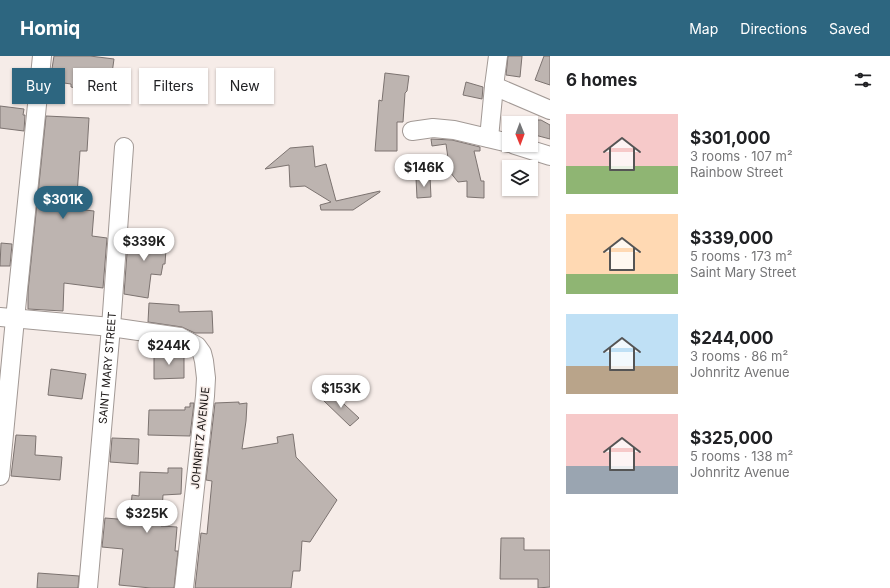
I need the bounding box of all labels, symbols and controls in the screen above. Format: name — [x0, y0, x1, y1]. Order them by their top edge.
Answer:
text: Homiq — [20, 17, 80, 40]
text: Map — [689, 20, 718, 37]
text: Directions — [740, 20, 807, 37]
text: Saved — [829, 20, 870, 37]
chip: Buy — [12, 68, 65, 104]
chip: Rent — [73, 68, 131, 104]
chip: Filters — [139, 68, 208, 104]
chip: New — [216, 68, 274, 104]
icon: filters — [852, 69, 874, 91]
text: 6 homes — [566, 70, 637, 90]
north arrow — [502, 116, 538, 152]
map controls — [502, 116, 538, 196]
text: $301,000 — [690, 128, 770, 148]
icon: home — [598, 130, 646, 178]
text: 3 rooms · 107 m² — [690, 148, 793, 164]
pin: $146K — [396, 154, 452, 188]
text: $146K — [404, 159, 444, 175]
button: layers — [502, 160, 538, 196]
text: Rainbow Street — [690, 164, 783, 180]
pin: $301K — [35, 186, 91, 220]
text: $301K — [43, 191, 83, 207]
pin: $339K — [116, 228, 172, 262]
text: $339,000 — [690, 228, 773, 248]
icon: home — [598, 230, 646, 278]
text: $339K — [122, 233, 166, 249]
text: 5 rooms · 173 m² — [690, 248, 792, 264]
text: Saint Mary Street — [690, 264, 796, 280]
street label: SAINT MARY STREET — [95, 311, 119, 425]
text: $244,000 — [690, 328, 774, 348]
icon: home — [598, 330, 646, 378]
pin: $244K — [141, 332, 197, 366]
text: $244K — [147, 337, 191, 353]
text: 3 rooms · 86 m² — [690, 348, 788, 364]
text: Johnritz Avenue — [690, 364, 790, 380]
pin: $153K — [313, 375, 369, 409]
text: $153K — [321, 380, 361, 396]
street label: JOHNRITZ AVENUE — [188, 386, 212, 490]
text: $325,000 — [690, 428, 773, 448]
icon: home — [598, 430, 646, 478]
text: 5 rooms · 138 m² — [690, 448, 793, 464]
text: Johnritz Avenue — [690, 464, 790, 480]
pin: $325K — [119, 500, 175, 534]
text: $325K — [126, 505, 168, 521]

